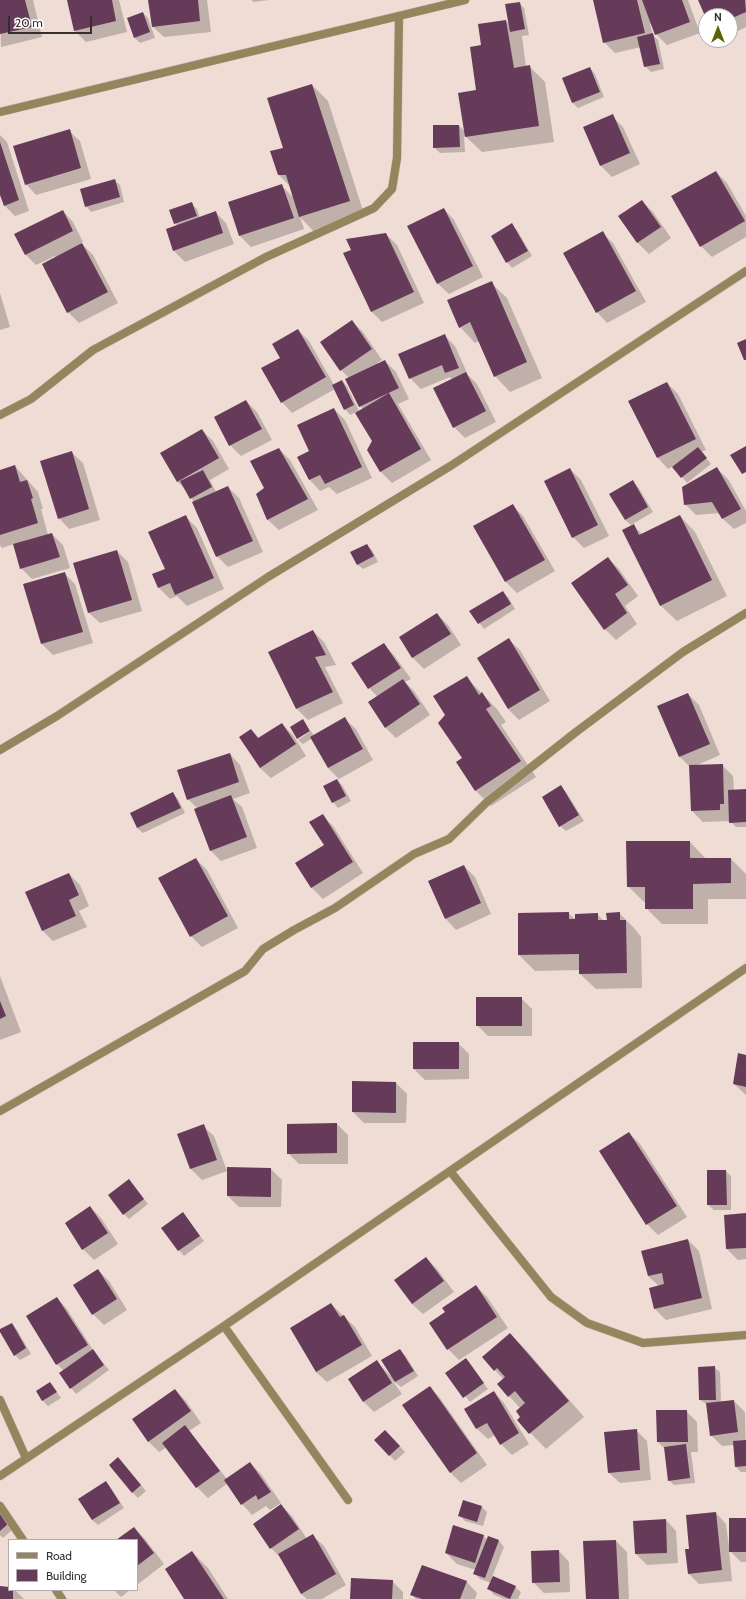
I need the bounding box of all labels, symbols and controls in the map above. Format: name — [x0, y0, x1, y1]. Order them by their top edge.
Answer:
scale bar — [10, 8, 94, 34]
north arrow — [698, 8, 738, 48]
text: N — [714, 10, 722, 24]
text: 20 m — [15, 15, 43, 30]
legend — [8, 1539, 138, 1591]
text: Road — [46, 1548, 72, 1563]
text: Building — [46, 1568, 87, 1583]

